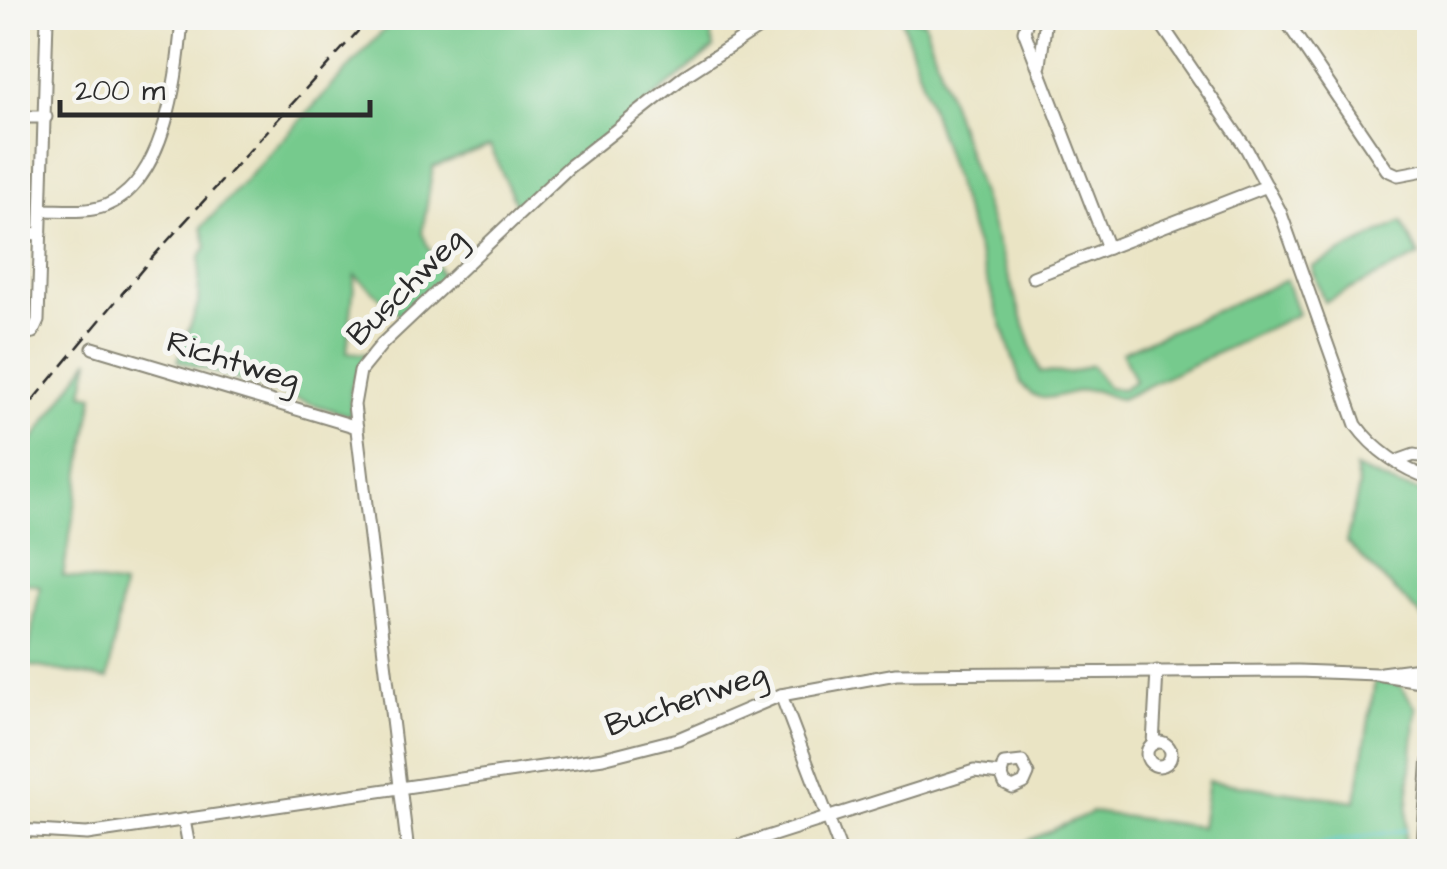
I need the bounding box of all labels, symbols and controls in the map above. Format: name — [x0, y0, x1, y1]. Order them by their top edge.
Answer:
scale bar — [60, 55, 370, 117]
text: 200 m — [75, 70, 166, 112]
street label: Buschweg — [337, 218, 475, 356]
street label: Richtweg — [161, 320, 305, 402]
street label: Buchenweg — [599, 651, 773, 749]

